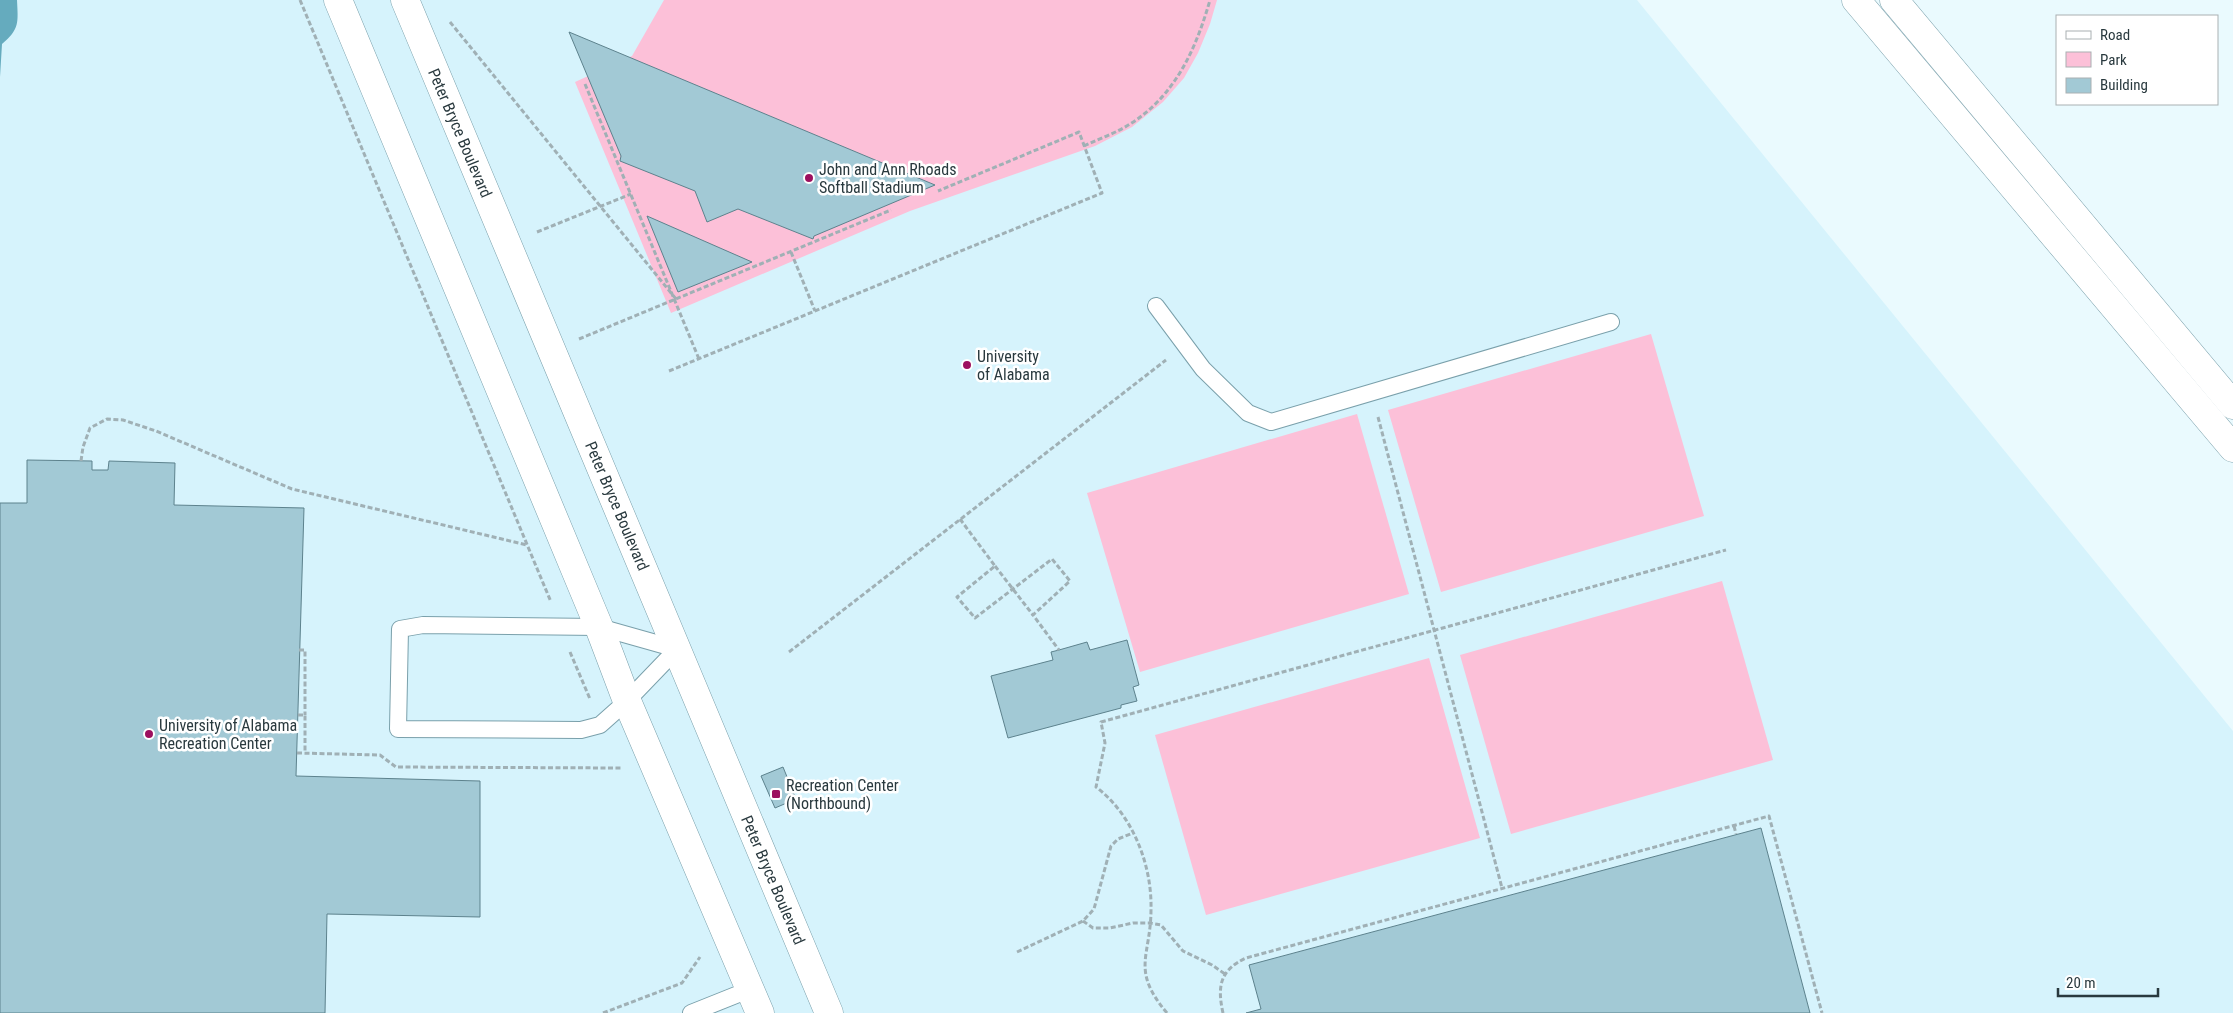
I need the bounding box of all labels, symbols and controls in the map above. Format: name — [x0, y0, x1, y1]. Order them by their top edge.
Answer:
legend — [2056, 15, 2218, 105]
text: Road — [2100, 26, 2130, 44]
text: Park — [2100, 51, 2127, 69]
street label: Peter Bryce Boulevard — [424, 66, 496, 200]
text: Building — [2100, 76, 2148, 94]
place label: John and Ann Rhoads Softball Stadium — [819, 160, 956, 197]
marker: John and Ann Rhoads Softball Stadium — [803, 172, 815, 184]
place label: University of Alabama — [977, 347, 1050, 384]
marker: University of Alabama — [961, 359, 973, 371]
street label: Peter Bryce Boulevard — [581, 439, 653, 573]
place label: University of Alabama Recreation Center — [159, 716, 297, 753]
marker: University of Alabama Recreation Center — [143, 728, 155, 740]
place label: Recreation Center (Northbound) — [786, 776, 899, 813]
marker: Recreation Center (Northbound) — [770, 788, 782, 800]
street label: Peter Bryce Boulevard — [737, 813, 809, 947]
scale bar — [2058, 966, 2158, 998]
text: 20 m — [2066, 974, 2096, 992]

